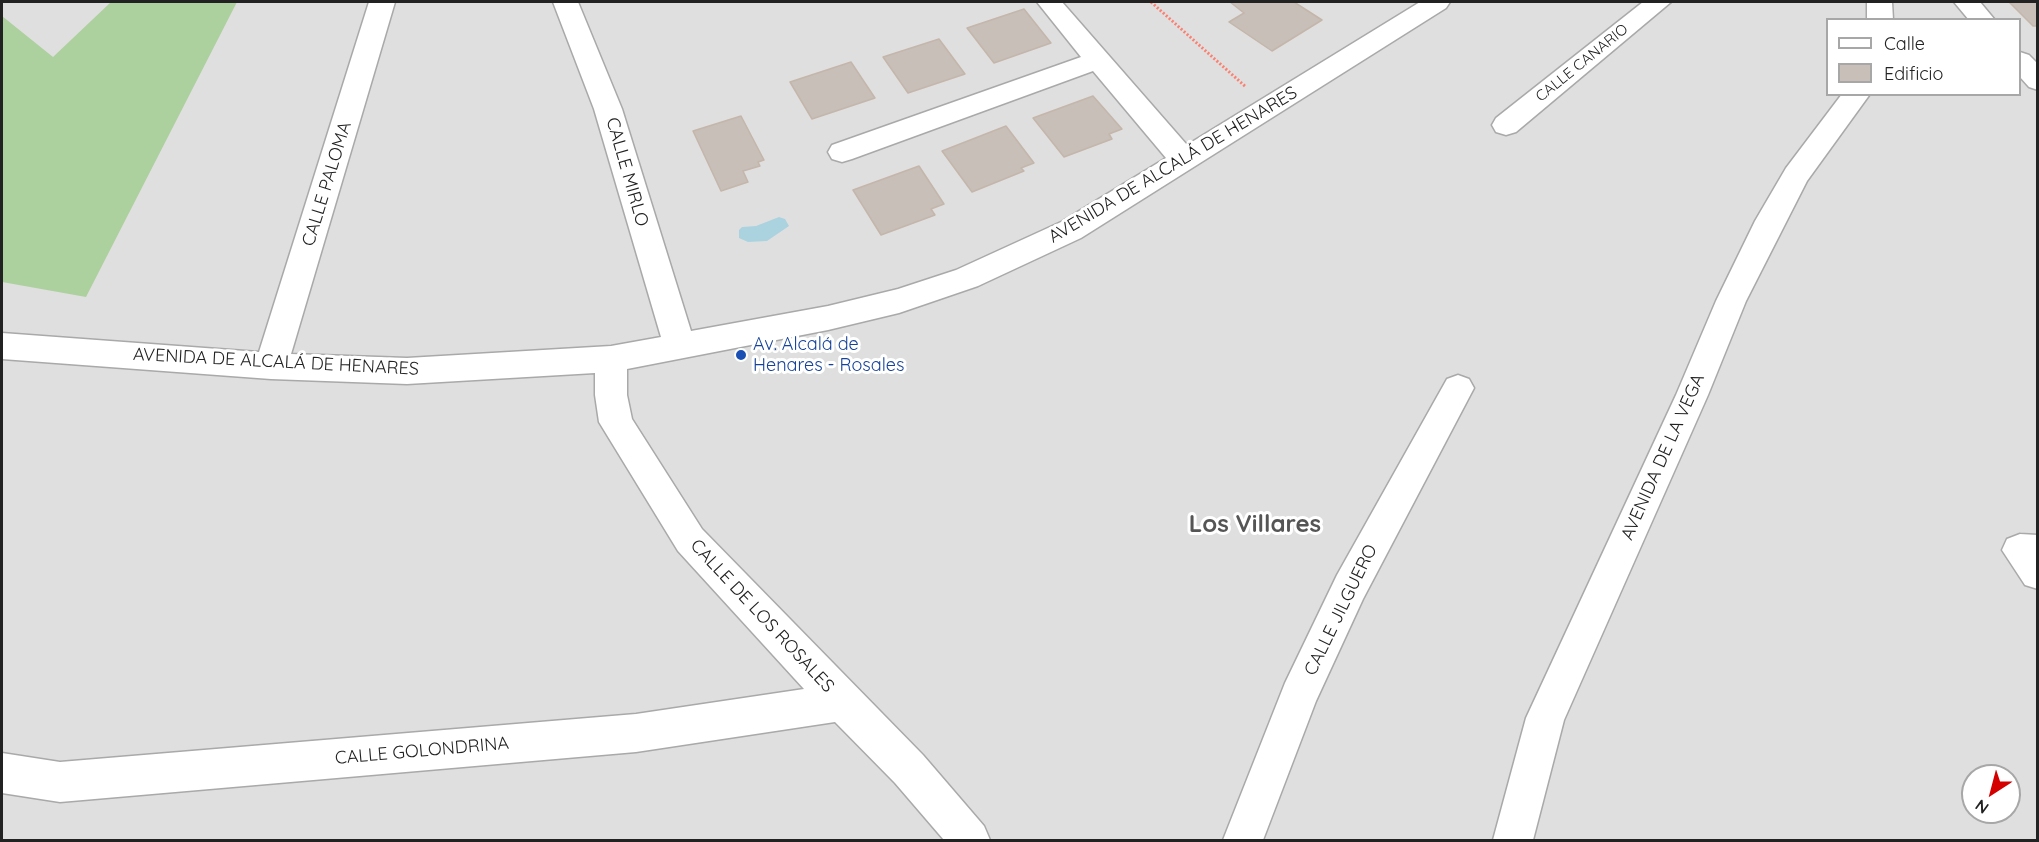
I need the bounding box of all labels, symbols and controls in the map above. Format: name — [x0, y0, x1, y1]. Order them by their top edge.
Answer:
legend — [1826, 18, 2021, 96]
street label: CALLE CANARIO — [1532, 20, 1632, 106]
text: Calle — [1884, 32, 1925, 55]
text: Edificio — [1884, 62, 1943, 85]
street label: AVENIDA DE ALCALÁ DE HENARES — [1045, 82, 1301, 248]
street label: CALLE MIRLO — [601, 115, 653, 229]
street label: CALLE PALOMA — [298, 119, 356, 249]
place label: Av. Alcalá de Henares - Rosales — [753, 334, 904, 376]
street label: AVENIDA DE ALCALÁ DE HENARES — [132, 344, 420, 380]
marker: Av. Alcalá de Henares - Rosales — [734, 348, 748, 362]
street label: AVENIDA DE LA VEGA — [1617, 370, 1709, 544]
district label: Los Villares — [1189, 511, 1321, 539]
street label: CALLE DE LOS ROSALES — [685, 535, 839, 697]
street label: CALLE JILGUERO — [1300, 541, 1382, 679]
street label: CALLE GOLONDRINA — [334, 733, 510, 769]
north arrow — [1961, 764, 2021, 824]
text: N — [1971, 795, 1992, 818]

